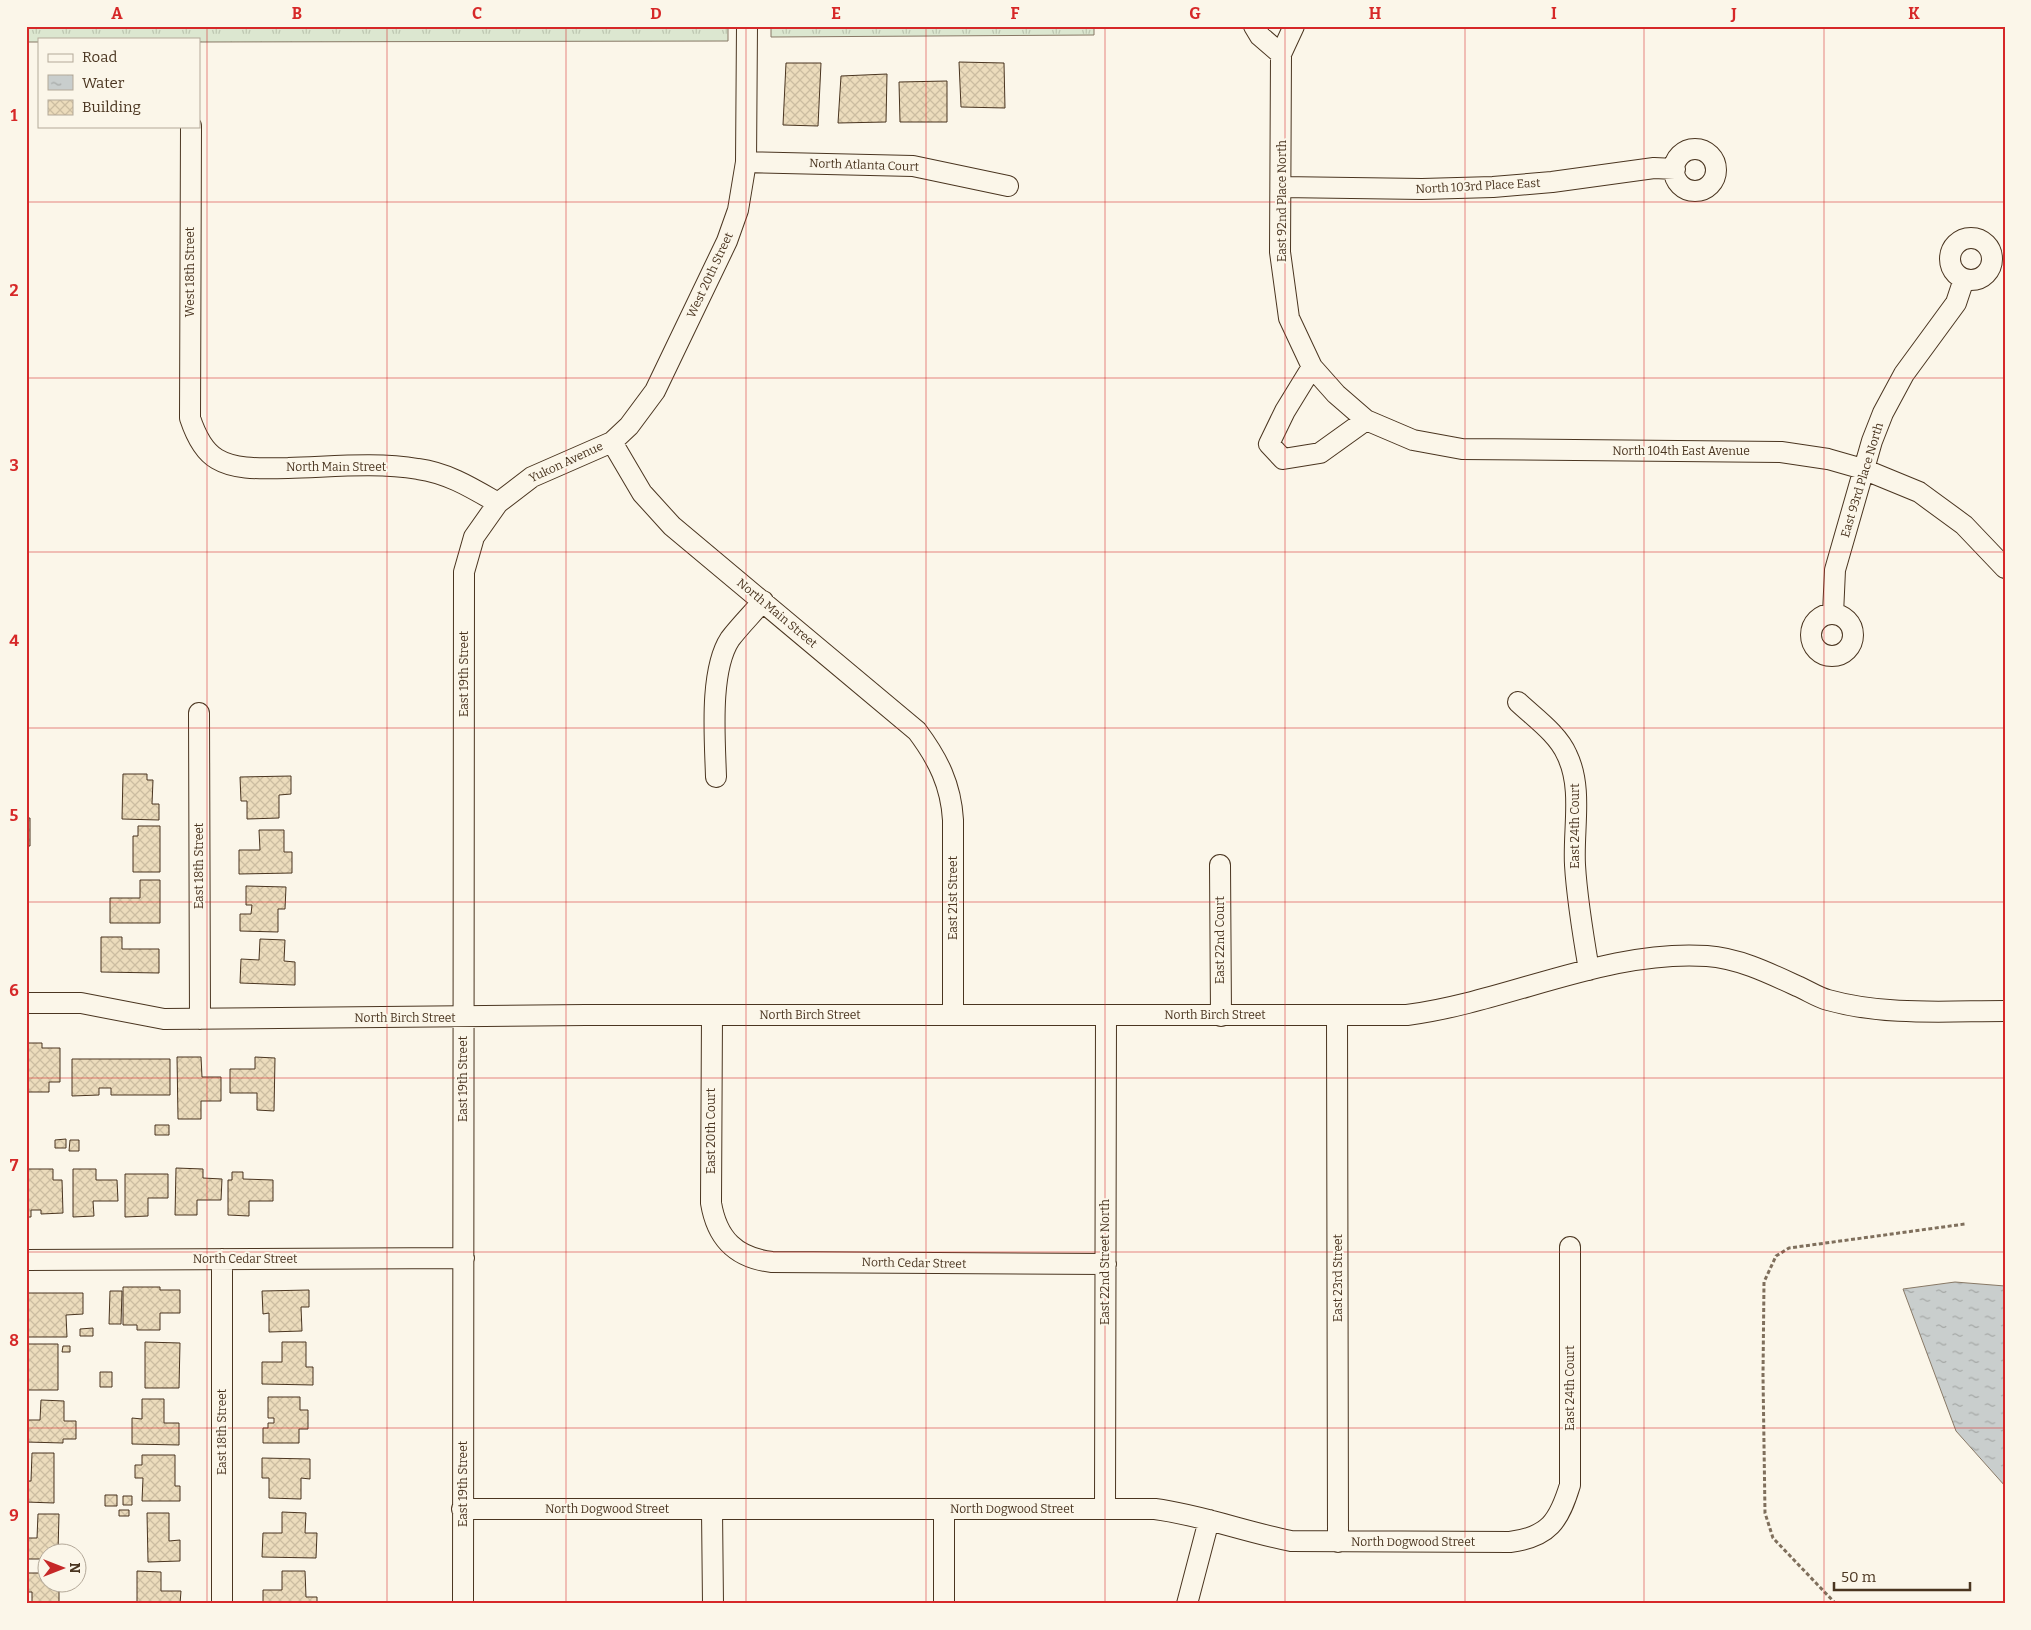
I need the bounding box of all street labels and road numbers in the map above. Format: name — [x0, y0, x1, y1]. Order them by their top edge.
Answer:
street label: East 92nd Place North — [1275, 140, 1289, 262]
street label: North Atlanta Court — [809, 156, 920, 174]
street label: North 103rd Place East — [1415, 176, 1541, 196]
street label: West 18th Street — [183, 226, 197, 317]
street label: West 20th Street — [684, 229, 736, 320]
street label: East 93rd Place North — [1838, 420, 1886, 539]
street label: Yukon Avenue — [527, 439, 605, 485]
street label: North 104th East Avenue — [1612, 444, 1750, 458]
street label: North Main Street — [286, 460, 387, 474]
street label: North Main Street — [734, 575, 820, 651]
street label: East 19th Street — [457, 630, 471, 717]
street label: East 24th Court — [1568, 783, 1582, 869]
street label: East 18th Street — [192, 822, 206, 909]
street label: East 21st Street — [946, 855, 960, 940]
street label: East 22nd Court — [1213, 895, 1227, 984]
street label: North Birch Street — [759, 1008, 861, 1022]
street label: North Birch Street — [1164, 1008, 1266, 1022]
street label: North Birch Street — [354, 1011, 456, 1025]
street label: East 19th Street — [456, 1035, 470, 1122]
street label: East 20th Court — [704, 1087, 718, 1174]
street label: East 22nd Street North — [1098, 1199, 1112, 1325]
street label: East 23rd Street — [1331, 1233, 1345, 1322]
street label: North Cedar Street — [193, 1252, 298, 1266]
street label: North Cedar Street — [862, 1255, 967, 1271]
street label: East 24th Court — [1563, 1345, 1577, 1431]
street label: East 18th Street — [215, 1388, 229, 1475]
street label: East 19th Street — [456, 1440, 470, 1527]
street label: North Dogwood Street — [545, 1502, 670, 1516]
street label: North Dogwood Street — [950, 1502, 1075, 1516]
street label: North Dogwood Street — [1351, 1535, 1476, 1549]

